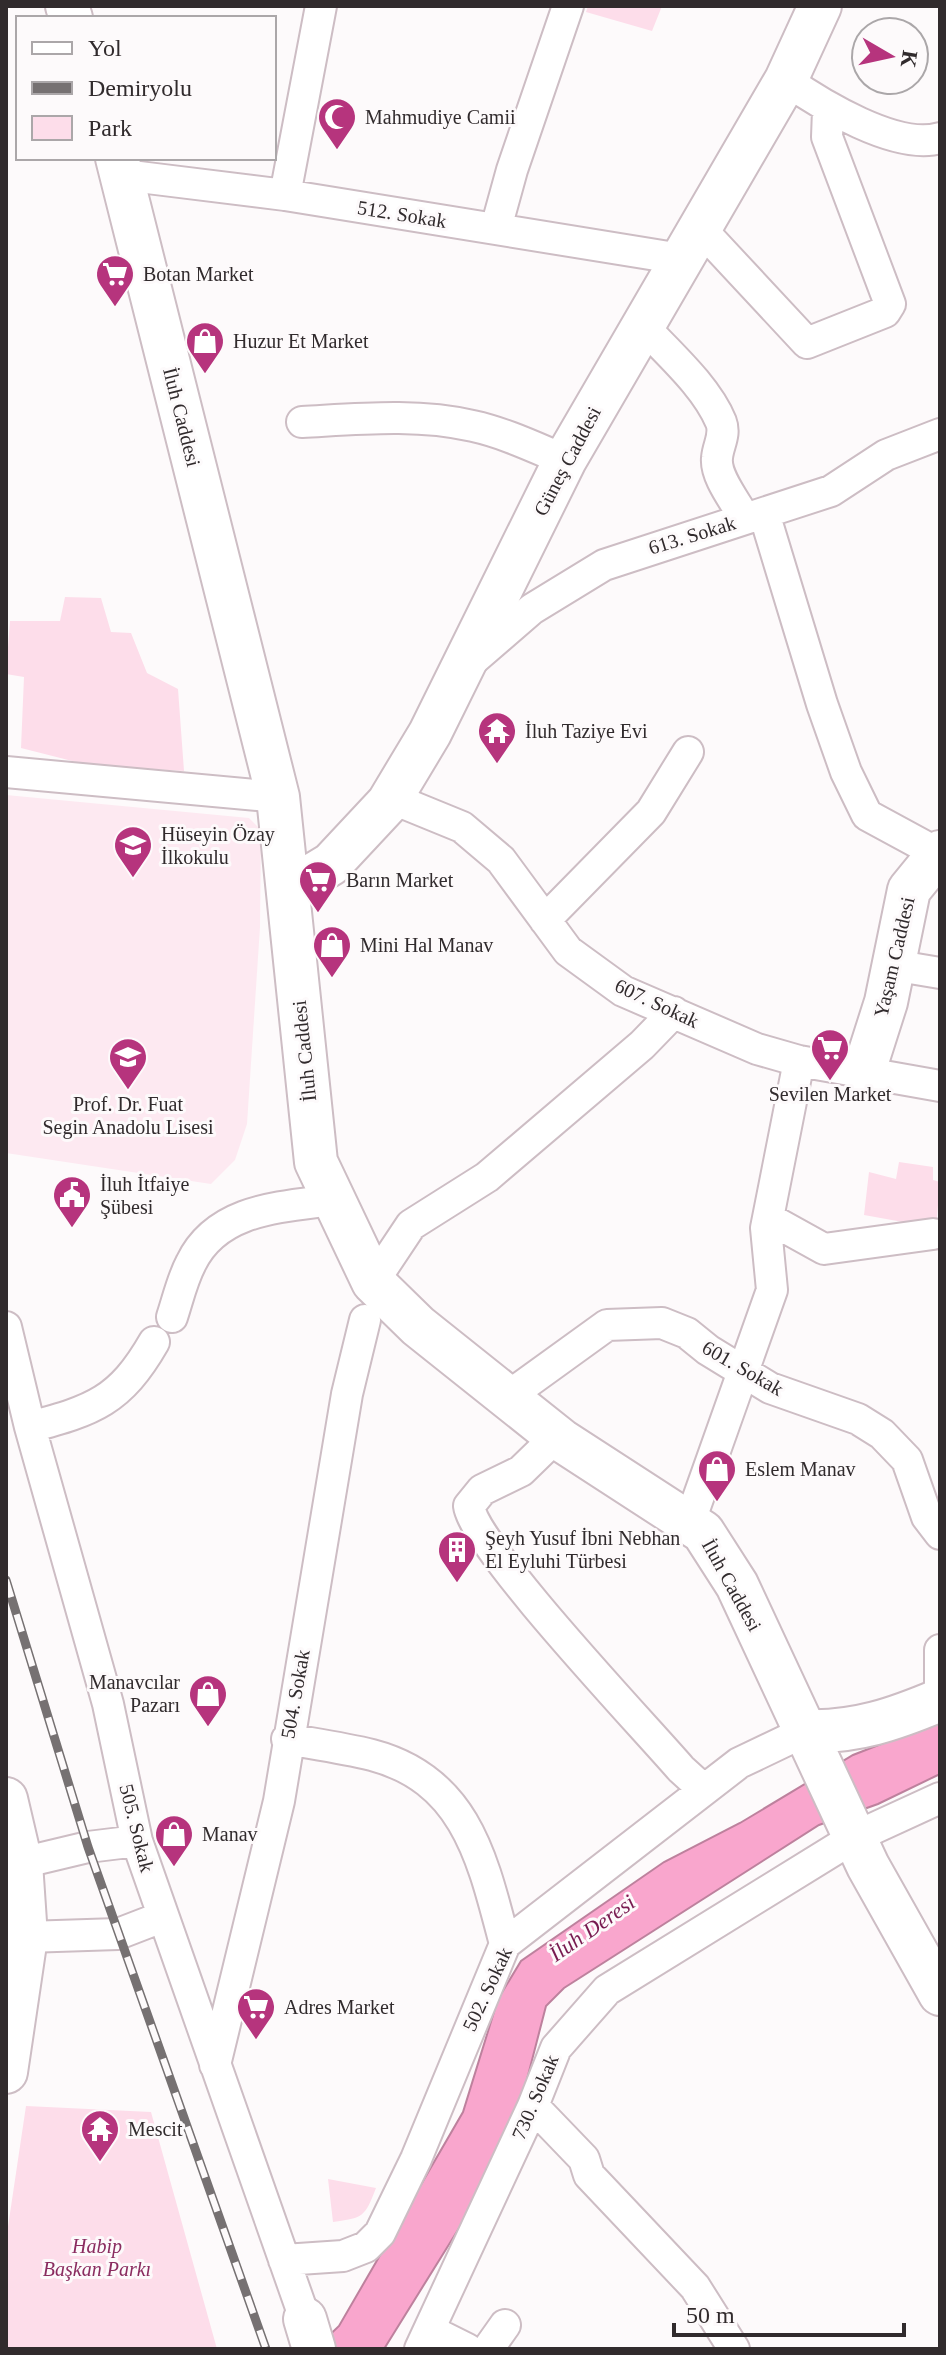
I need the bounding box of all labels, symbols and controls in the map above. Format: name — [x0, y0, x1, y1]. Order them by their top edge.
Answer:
legend — [16, 16, 276, 160]
north arrow — [850, 16, 930, 96]
text: Yol — [88, 35, 122, 61]
text: K — [896, 49, 923, 69]
text: Demiryolu — [88, 75, 192, 101]
mosque icon: Mahmudiye Camii — [316, 96, 358, 151]
place label: Mahmudiye Camii — [365, 106, 516, 129]
text: Park — [88, 115, 132, 141]
street label: 512. Sokak — [356, 196, 448, 232]
supermarket icon: Botan Market — [94, 253, 136, 308]
place label: Botan Market — [143, 263, 254, 285]
shop icon: Huzur Et Market — [184, 320, 226, 375]
place label: Huzur Et Market — [233, 330, 369, 352]
street label: İluh Caddesi — [159, 365, 205, 469]
street label: Güneş Caddesi — [529, 402, 606, 520]
street label: 613. Sokak — [646, 511, 738, 559]
temple icon: İluh Taziye Evi — [476, 710, 518, 765]
place label: İluh Taziye Evi — [525, 720, 648, 743]
place label: Hüseyin Özay İlkokulu — [161, 823, 275, 868]
school or university icon: Hüseyin Özay İlkokulu — [112, 824, 154, 879]
supermarket icon: Barın Market — [297, 859, 339, 914]
place label: Barın Market — [346, 869, 454, 891]
street label: Yaşam Caddesi — [869, 894, 920, 1020]
shop icon: Mini Hal Manav — [311, 924, 353, 979]
place label: Mini Hal Manav — [360, 934, 493, 956]
street label: 607. Sokak — [612, 974, 702, 1032]
street label: İluh Caddesi — [288, 999, 320, 1103]
supermarket icon: Sevilen Market — [809, 1027, 851, 1082]
school or university icon: Prof. Dr. Fuat Segin Anadolu Lisesi — [107, 1036, 149, 1091]
place label: Sevilen Market — [769, 1083, 892, 1105]
place label: Prof. Dr. Fuat Segin Anadolu Lisesi — [42, 1093, 214, 1139]
place label: İluh İtfaiye Şübesi — [100, 1173, 190, 1219]
public building icon: İluh İtfaiye Şübesi — [51, 1174, 93, 1229]
street label: 601. Sokak — [699, 1336, 787, 1400]
shop icon: Eslem Manav — [696, 1448, 738, 1503]
place label: Eslem Manav — [745, 1458, 856, 1480]
place label: Şeyh Yusuf İbni Nebhan El Eyluhi Türbesi — [485, 1527, 680, 1573]
building icon: Şeyh Yusuf İbni Nebhan El Eyluhi Türbesi — [436, 1529, 478, 1584]
street label: İluh Caddesi — [698, 1535, 766, 1635]
street label: 504. Sokak — [276, 1648, 314, 1740]
place label: Manavcılar Pazarı — [89, 1671, 180, 1716]
shop icon: Manavcılar Pazarı — [187, 1673, 229, 1728]
street label: 505. Sokak — [115, 1782, 159, 1874]
shop icon: Manav — [153, 1813, 195, 1868]
place label: Manav — [202, 1823, 258, 1845]
water label: İluh Deresi — [544, 1889, 640, 1967]
street label: 502. Sokak — [458, 1944, 516, 2034]
supermarket icon: Adres Market — [235, 1986, 277, 2041]
place label: Adres Market — [284, 1996, 395, 2018]
street label: 730. Sokak — [507, 2051, 563, 2143]
temple icon: Mescit — [79, 2108, 121, 2163]
place label: Mescit — [128, 2118, 183, 2140]
park label: Habip Başkan Parkı — [43, 2235, 151, 2281]
scale bar — [674, 2287, 904, 2337]
text: 50 m — [686, 2302, 735, 2328]

